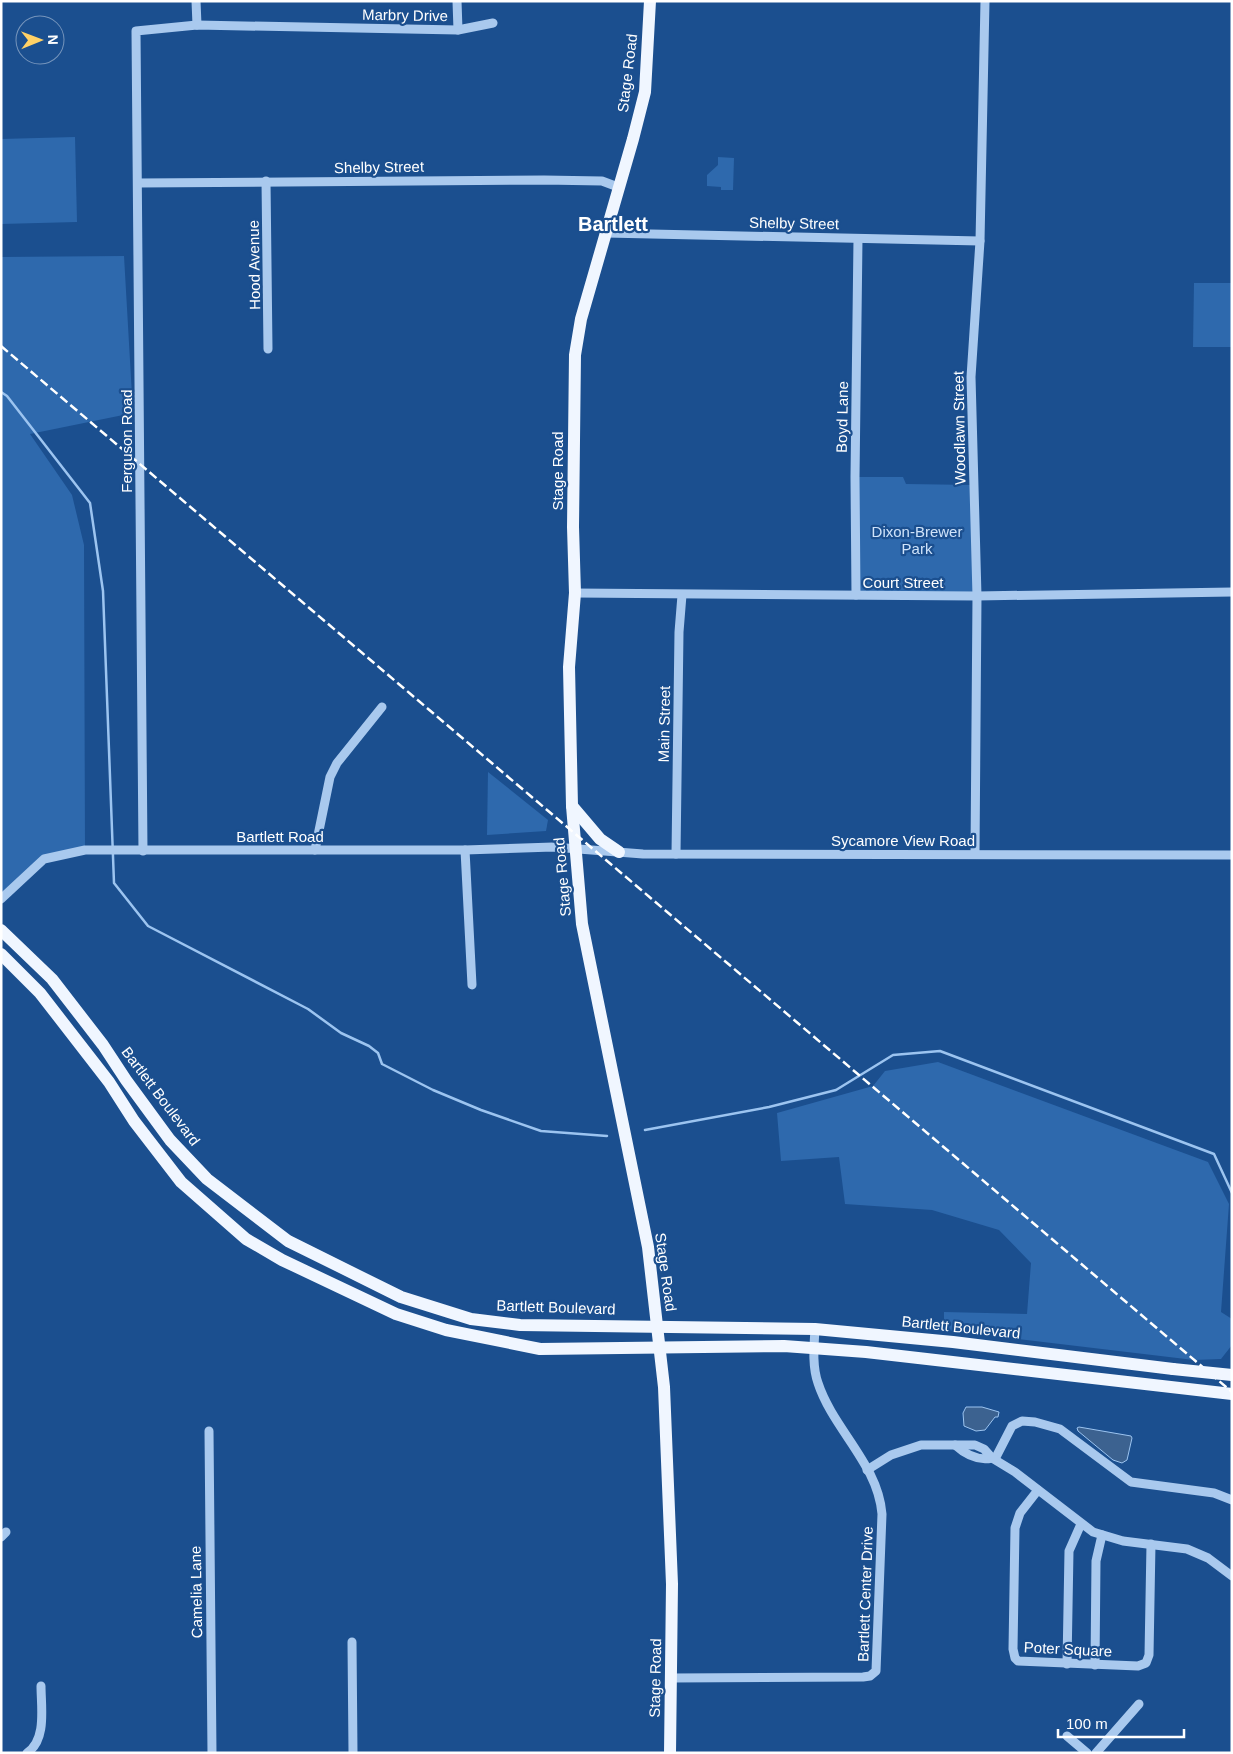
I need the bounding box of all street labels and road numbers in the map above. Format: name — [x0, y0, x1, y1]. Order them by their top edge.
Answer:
street label: Marbry Drive — [362, 6, 448, 24]
street label: Stage Road — [614, 33, 640, 113]
street label: Shelby Street — [334, 158, 425, 176]
street label: Shelby Street — [749, 214, 840, 232]
street label: Hood Avenue — [245, 220, 263, 310]
street label: Woodlawn Street — [949, 370, 968, 485]
street label: Boyd Lane — [833, 381, 851, 453]
street label: Ferguson Road — [118, 389, 135, 493]
street label: Stage Road — [549, 431, 566, 511]
street label: Court Street — [863, 574, 944, 591]
street label: Main Street — [655, 685, 673, 762]
street label: Bartlett Road — [236, 828, 324, 845]
street label: Sycamore View Road — [831, 832, 975, 849]
street label: Stage Road — [550, 837, 574, 917]
street label: Bartlett Boulevard — [118, 1043, 204, 1149]
street label: Stage Road — [652, 1232, 680, 1312]
street label: Bartlett Boulevard — [496, 1296, 616, 1318]
street label: Bartlett Boulevard — [901, 1312, 1021, 1342]
street label: Bartlett Center Drive — [854, 1526, 876, 1662]
street label: Camelia Lane — [187, 1546, 205, 1638]
street label: Stage Road — [646, 1638, 664, 1718]
street label: Poter Square — [1023, 1638, 1113, 1660]

